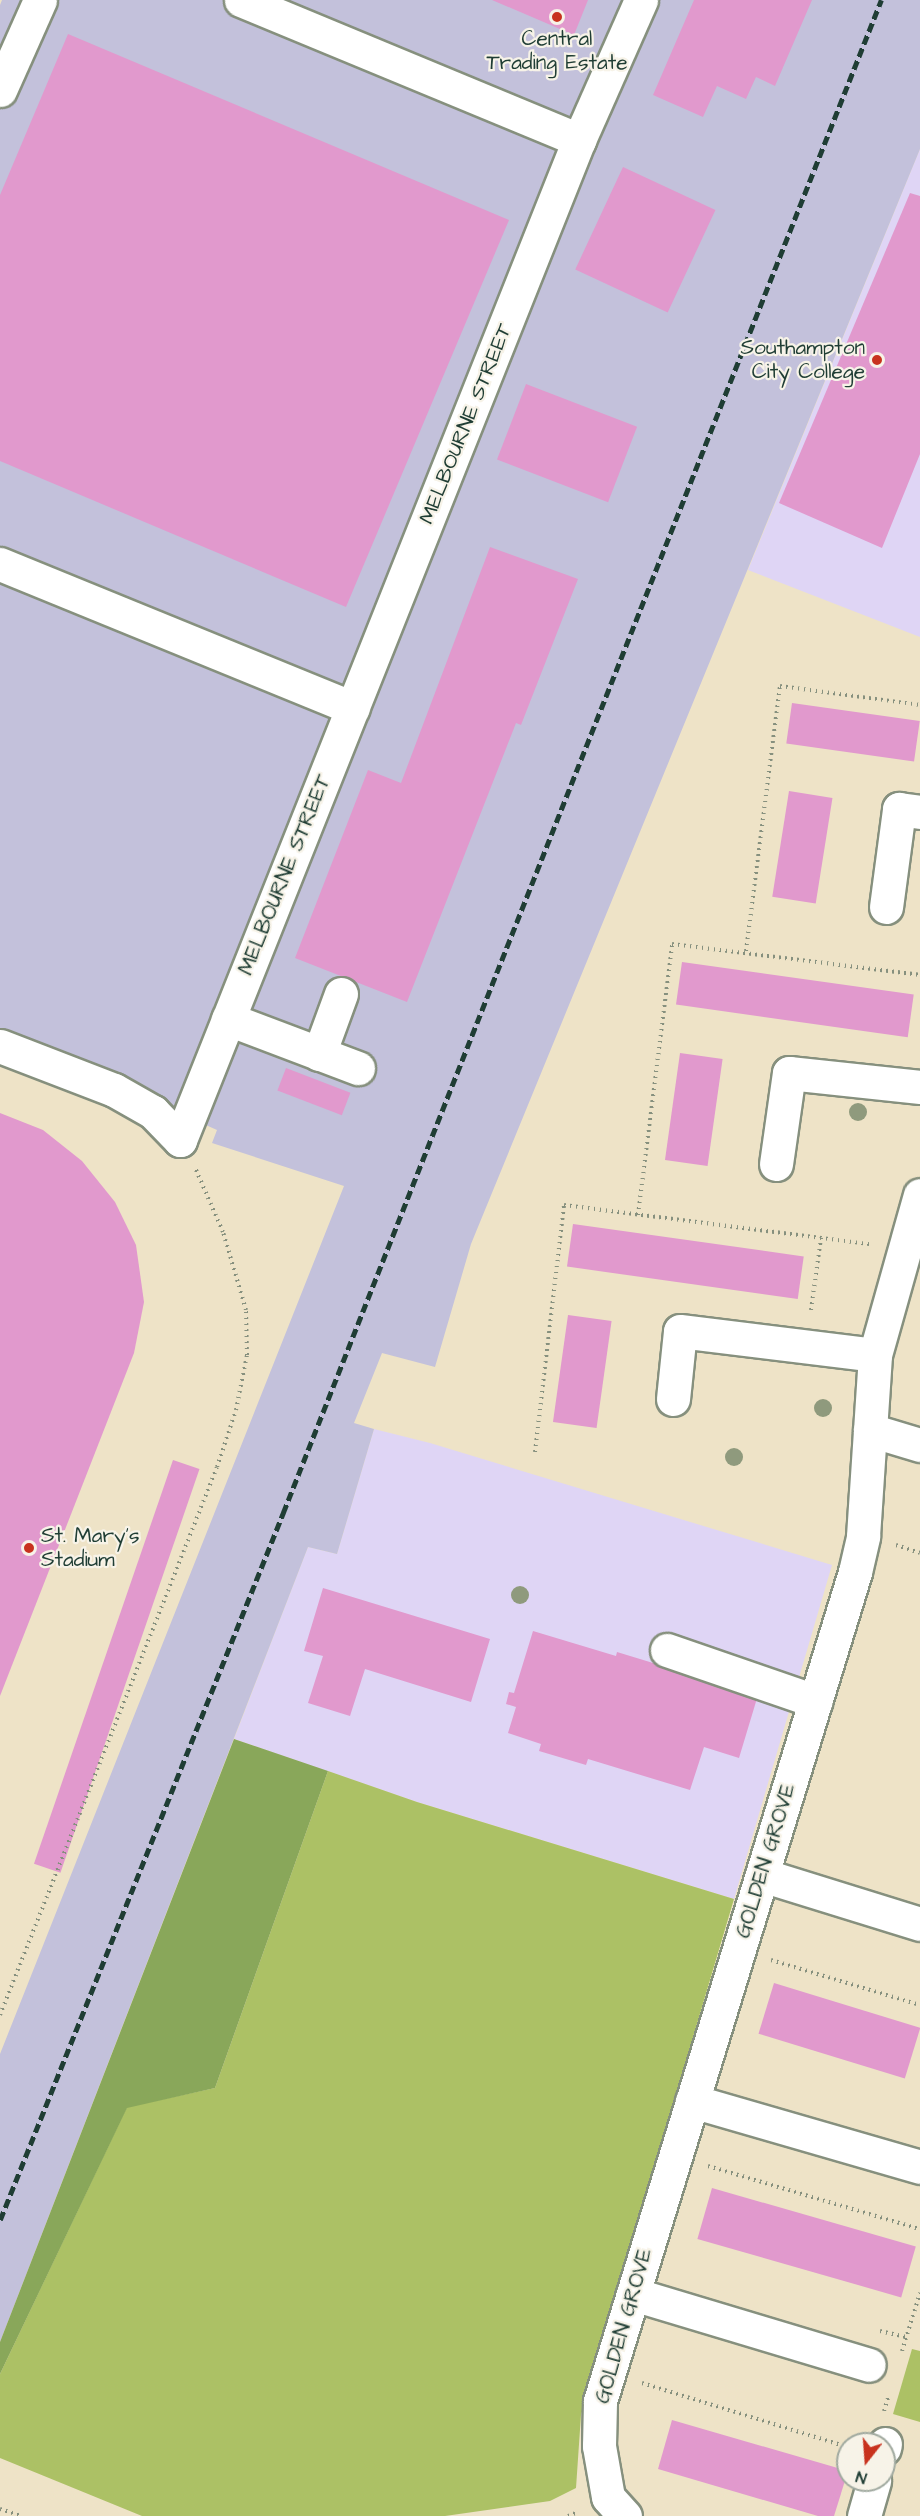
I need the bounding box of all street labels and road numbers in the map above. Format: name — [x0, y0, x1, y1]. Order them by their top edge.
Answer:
street label: MELBOURNE STREET — [414, 320, 518, 528]
street label: MELBOURNE STREET — [233, 771, 337, 979]
street label: GOLDEN GROVE — [731, 1781, 801, 1941]
street label: GOLDEN GROVE — [590, 2246, 658, 2406]

